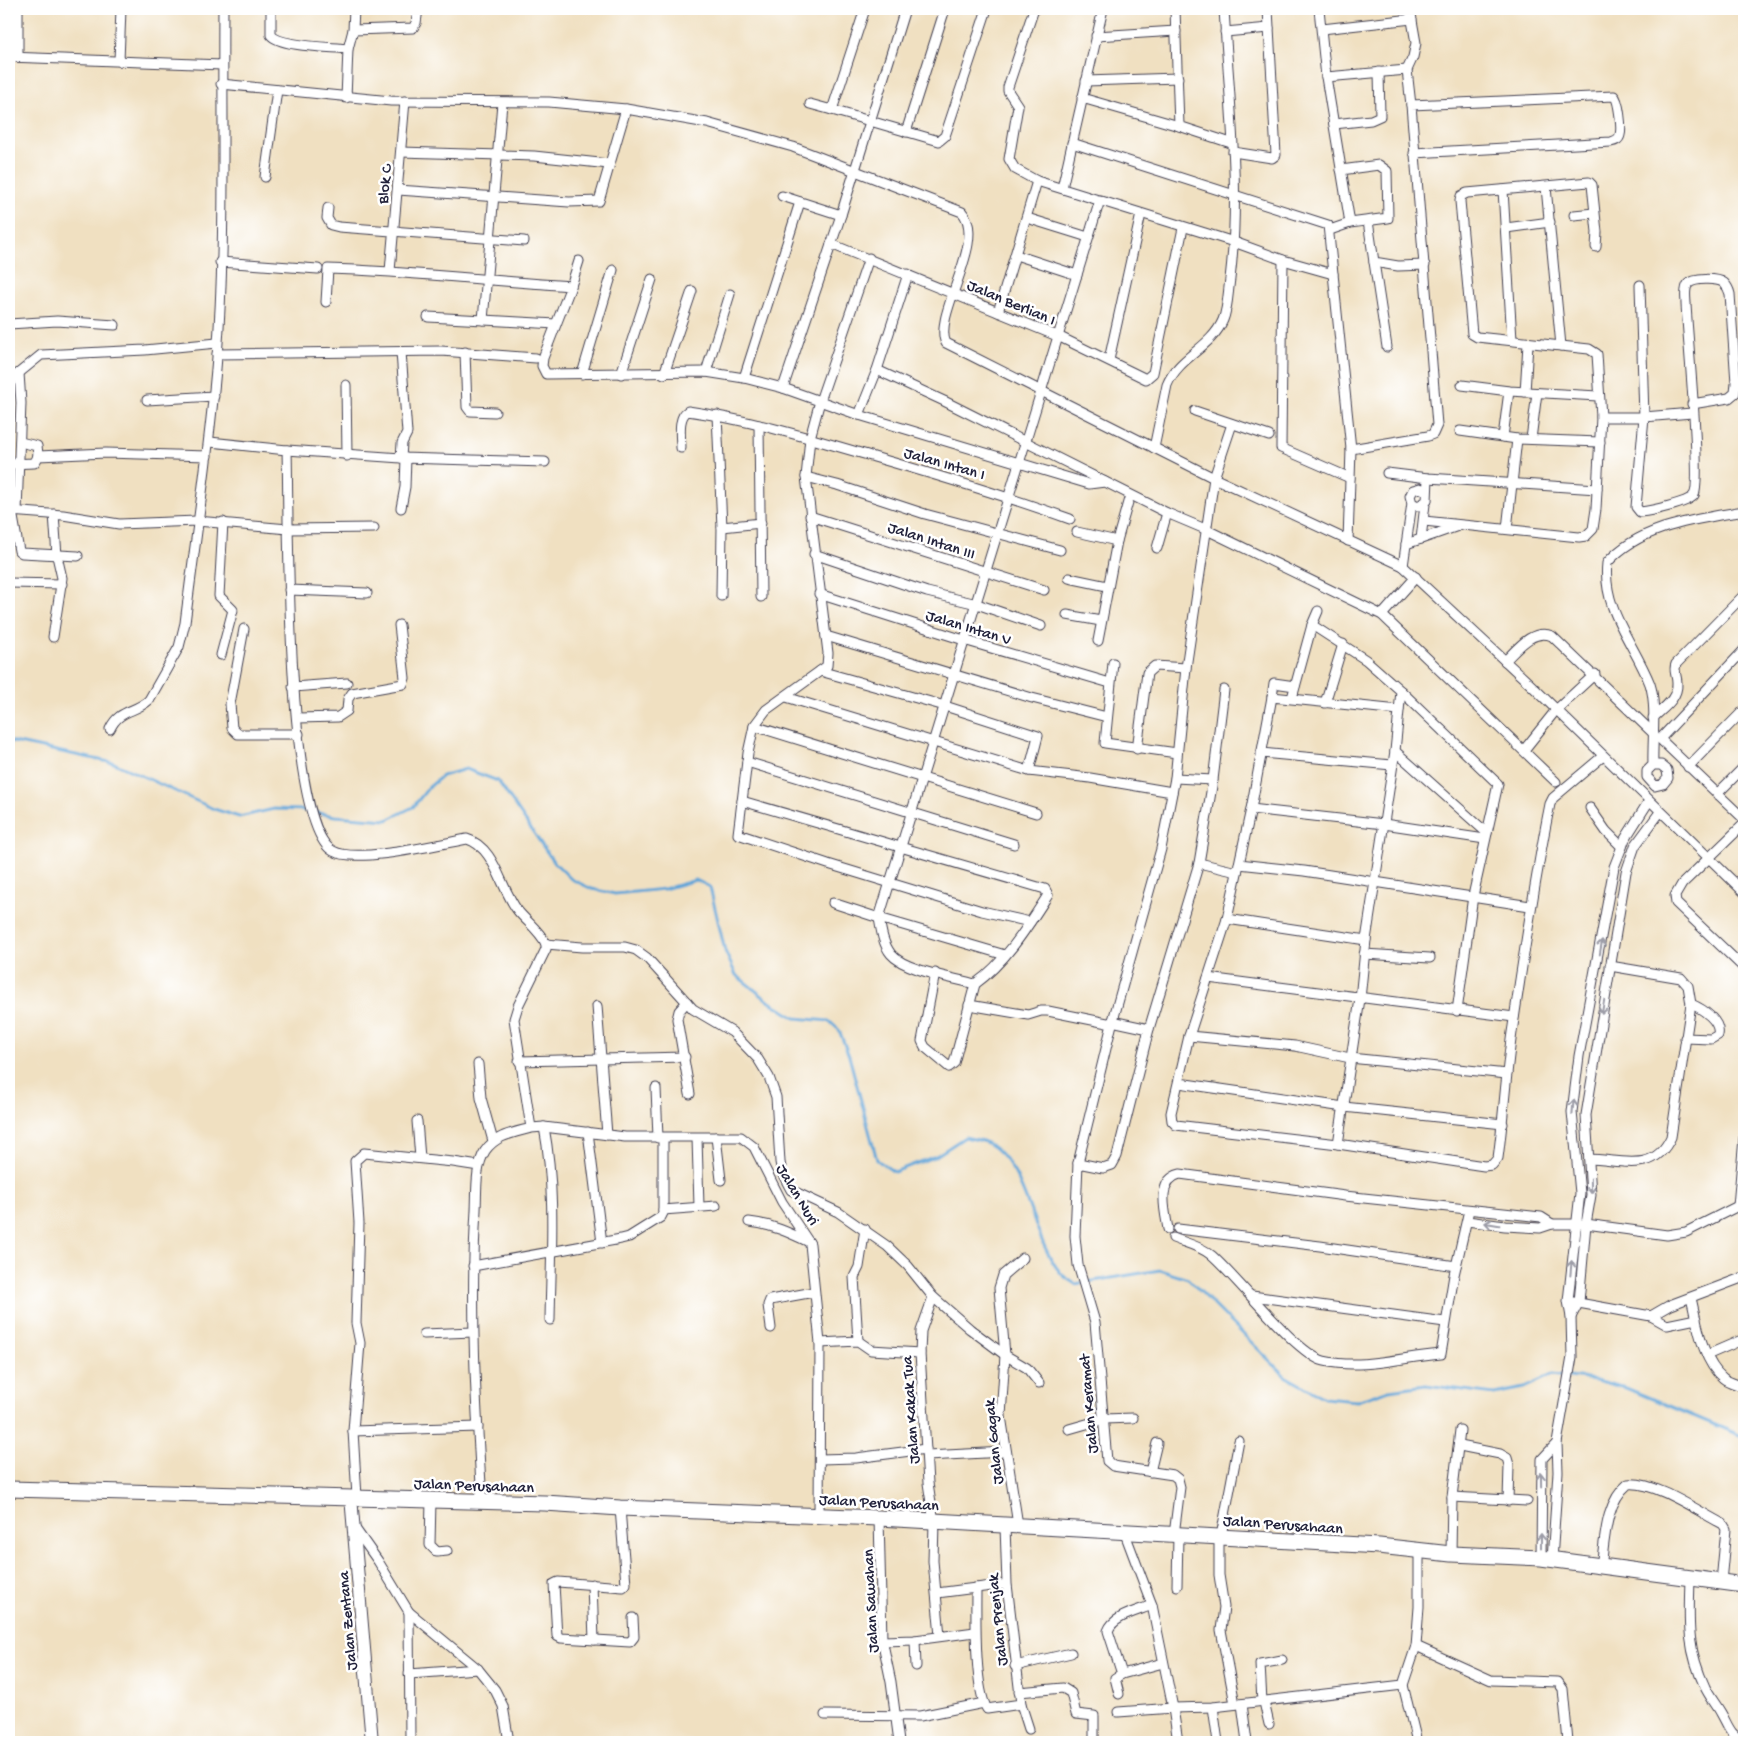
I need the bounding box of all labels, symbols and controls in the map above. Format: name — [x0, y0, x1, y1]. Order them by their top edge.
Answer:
street label: Blok C — [375, 162, 398, 206]
street label: Jalan Berlian I — [963, 277, 1058, 331]
street label: Jalan Intan I — [901, 445, 987, 486]
street label: Jalan Intan III — [885, 519, 977, 565]
street label: Jalan Intan V — [923, 607, 1013, 651]
one-way arrow — [1596, 939, 1606, 955]
one-way arrow — [1598, 999, 1607, 1015]
one-way arrow — [1568, 1099, 1578, 1115]
street label: Jalan Nuri — [770, 1162, 822, 1230]
one-way arrow — [1586, 1177, 1596, 1193]
one-way arrow — [1485, 1219, 1501, 1229]
one-way arrow — [1566, 1261, 1576, 1277]
street label: Jalan Keramat — [1077, 1352, 1104, 1454]
street label: Jalan Kakak Tua — [899, 1354, 926, 1464]
street label: Jalan Gagak — [981, 1396, 1009, 1485]
one-way arrow — [1536, 1472, 1546, 1488]
street label: Jalan Perusahaan — [414, 1476, 535, 1499]
street label: Jalan Perusahaan — [818, 1492, 940, 1517]
street label: Jalan Perusahaan — [1222, 1513, 1344, 1540]
one-way arrow — [1536, 1533, 1546, 1550]
street label: Jalan Sawahan — [860, 1548, 885, 1653]
street label: Jalan Zentana — [336, 1569, 363, 1671]
street label: Jalan Prenjak — [985, 1571, 1014, 1666]

